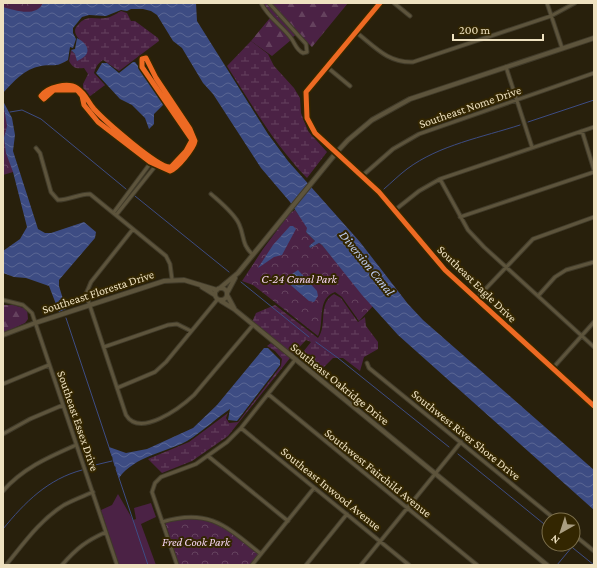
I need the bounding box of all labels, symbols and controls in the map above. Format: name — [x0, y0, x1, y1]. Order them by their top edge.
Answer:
scale bar — [453, 16, 543, 42]
text: 200 m — [459, 23, 491, 37]
street label: Southeast Nome Drive — [417, 83, 523, 131]
water label: Diversion Canal — [336, 228, 398, 299]
street label: Southeast Eagle Drive — [434, 243, 520, 325]
street label: Southeast Floresta Drive — [40, 267, 156, 317]
park label: C-24 Canal Park — [261, 272, 338, 286]
street label: Southeast Oakridge Drive — [288, 340, 392, 428]
street label: Southeast Essex Drive — [54, 369, 102, 473]
street label: Southwest River Shore Drive — [409, 387, 523, 483]
street label: Southwest Fairchild Avenue — [322, 426, 434, 520]
street label: Southeast Inwood Avenue — [278, 444, 384, 534]
north arrow — [541, 512, 581, 552]
text: N — [548, 532, 561, 547]
park label: Fred Cook Park — [162, 535, 231, 549]

